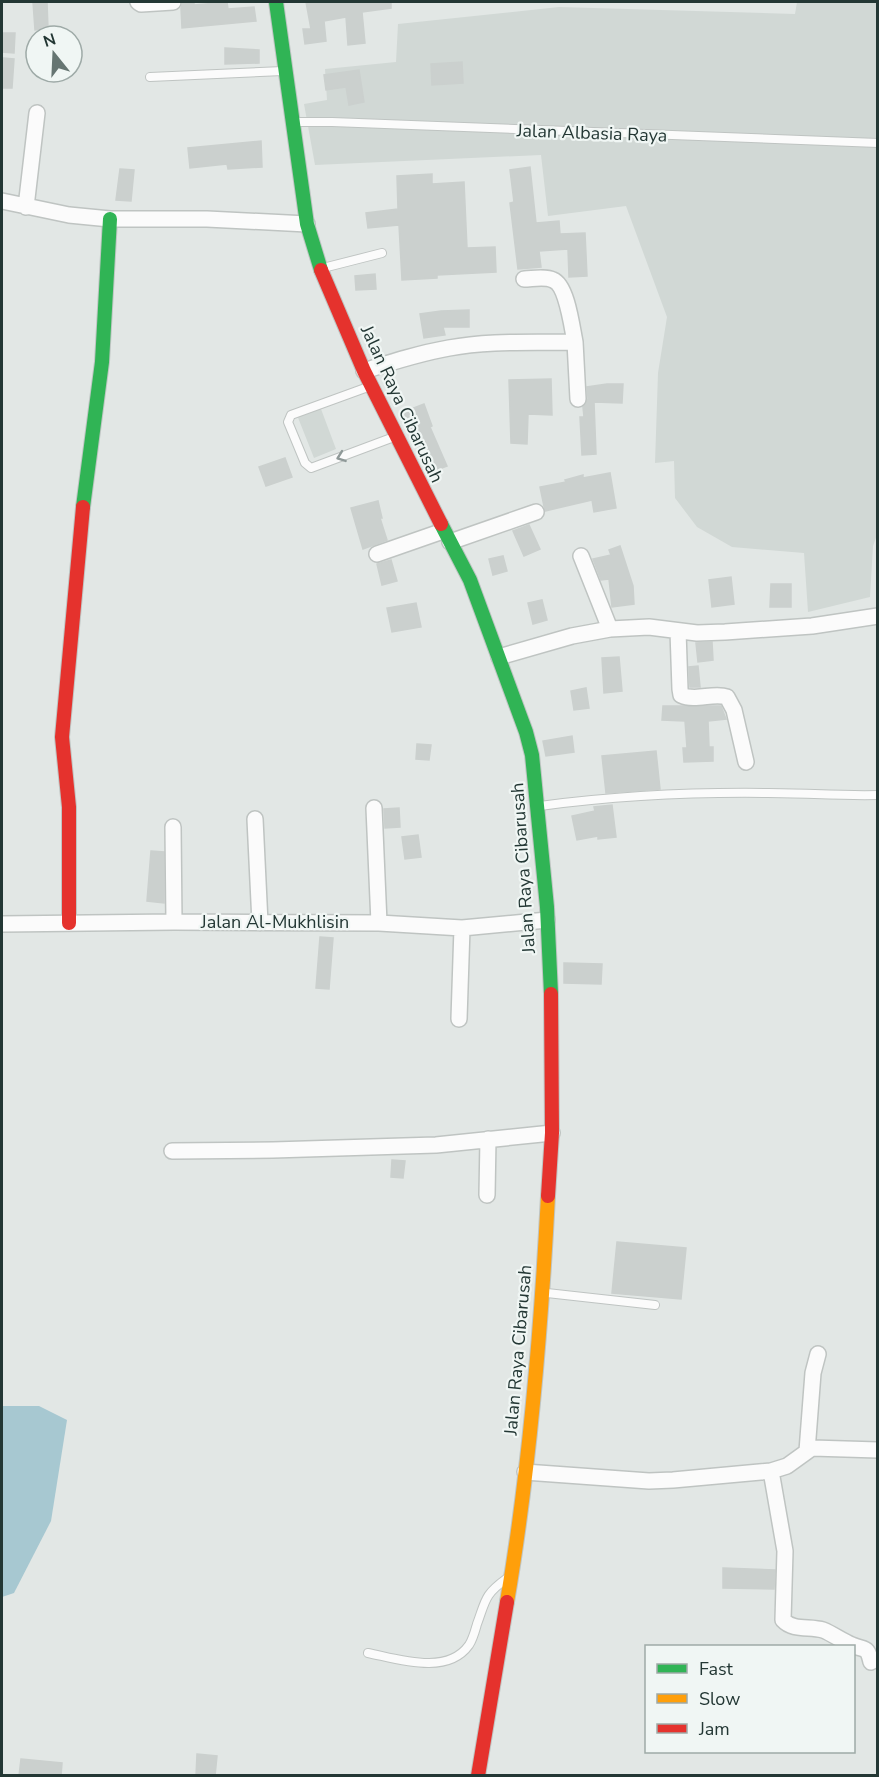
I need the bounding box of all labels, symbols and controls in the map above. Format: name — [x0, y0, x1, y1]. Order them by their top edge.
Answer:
north arrow — [24, 24, 84, 84]
text: N — [41, 28, 59, 53]
street label: Jalan Albasia Raya — [515, 118, 668, 148]
street label: Jalan Raya Cibarusah — [355, 320, 449, 487]
one-way arrow — [336, 450, 347, 463]
street label: Jalan Raya Cibarusah — [505, 782, 541, 955]
street label: Jalan Al-Mukhlisin — [200, 910, 349, 934]
street label: Jalan Raya Cibarusah — [499, 1264, 537, 1437]
legend — [645, 1645, 855, 1753]
text: Fast — [699, 1657, 734, 1681]
text: Slow — [699, 1687, 740, 1711]
text: Jam — [698, 1717, 730, 1741]

